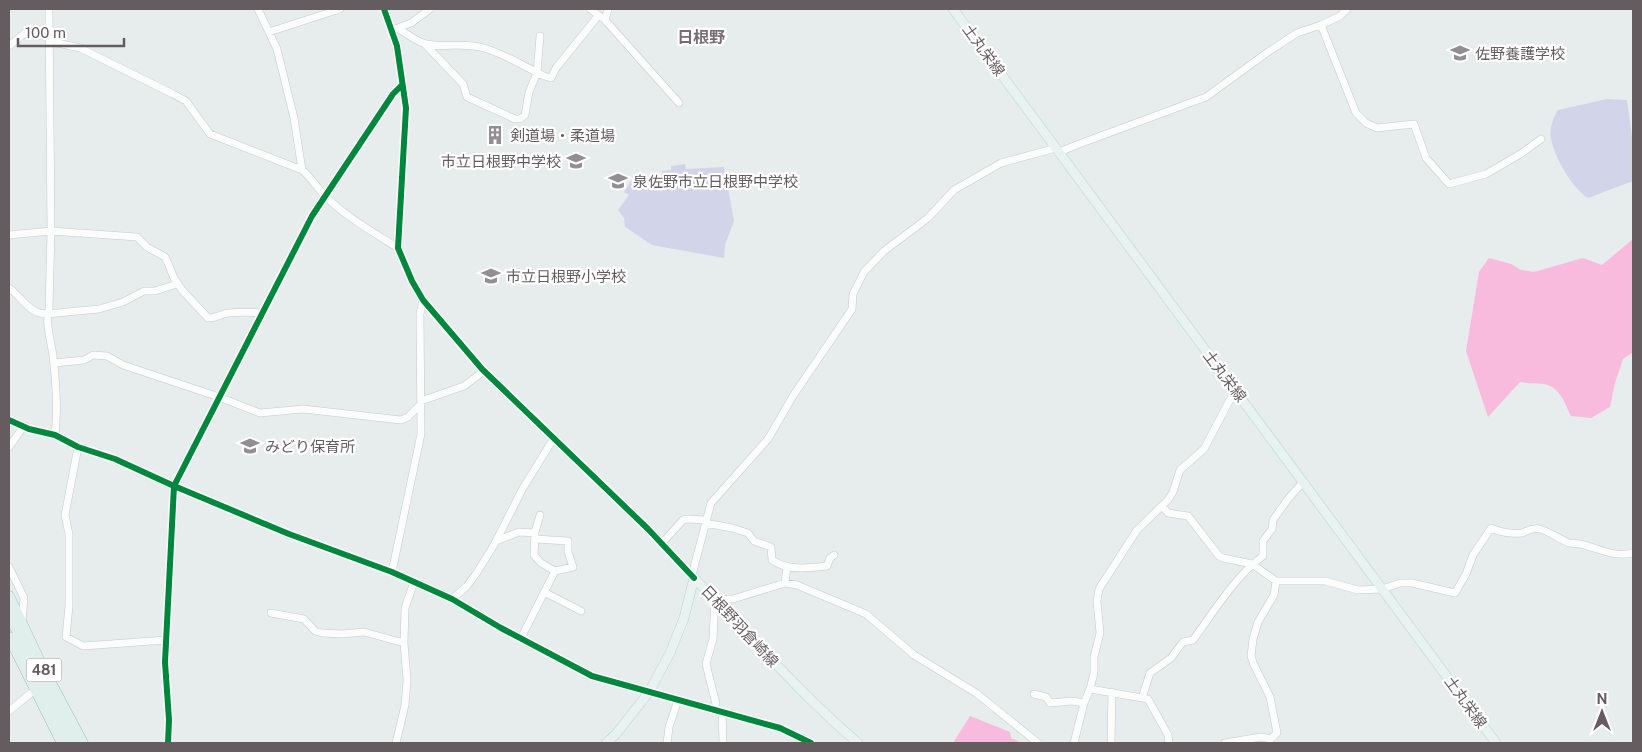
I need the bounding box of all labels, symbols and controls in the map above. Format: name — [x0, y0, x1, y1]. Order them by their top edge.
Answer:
scale bar — [18, 15, 124, 47]
street label: 土丸栄線 — [959, 21, 1009, 79]
text: 100 m — [25, 24, 66, 41]
district label: 日根野 — [677, 28, 725, 47]
school or university icon: 佐野養護学校 — [1449, 42, 1471, 64]
place label: 佐野養護学校 — [1475, 45, 1565, 62]
building icon: 剣道場・柔道場 — [484, 124, 506, 146]
place label: 剣道場・柔道場 — [510, 127, 615, 144]
school or university icon: 市立日根野中学校 — [565, 150, 587, 172]
place label: 市立日根野中学校 — [441, 153, 561, 170]
school or university icon: 泉佐野市立日根野中学校 — [607, 170, 629, 192]
place label: 泉佐野市立日根野中学校 — [633, 173, 798, 190]
school or university icon: 市立日根野小学校 — [480, 265, 502, 287]
place label: 市立日根野小学校 — [506, 268, 626, 285]
street label: 土丸栄線 — [1200, 347, 1250, 405]
school or university icon: みどり保育所 — [239, 435, 261, 457]
place label: みどり保育所 — [265, 438, 355, 455]
street label: 日根野羽倉崎線 — [698, 582, 782, 670]
road number: 481 — [27, 658, 62, 682]
street label: 土丸栄線 — [1441, 673, 1491, 731]
north arrow — [1577, 687, 1627, 737]
text: N — [1597, 691, 1607, 707]

